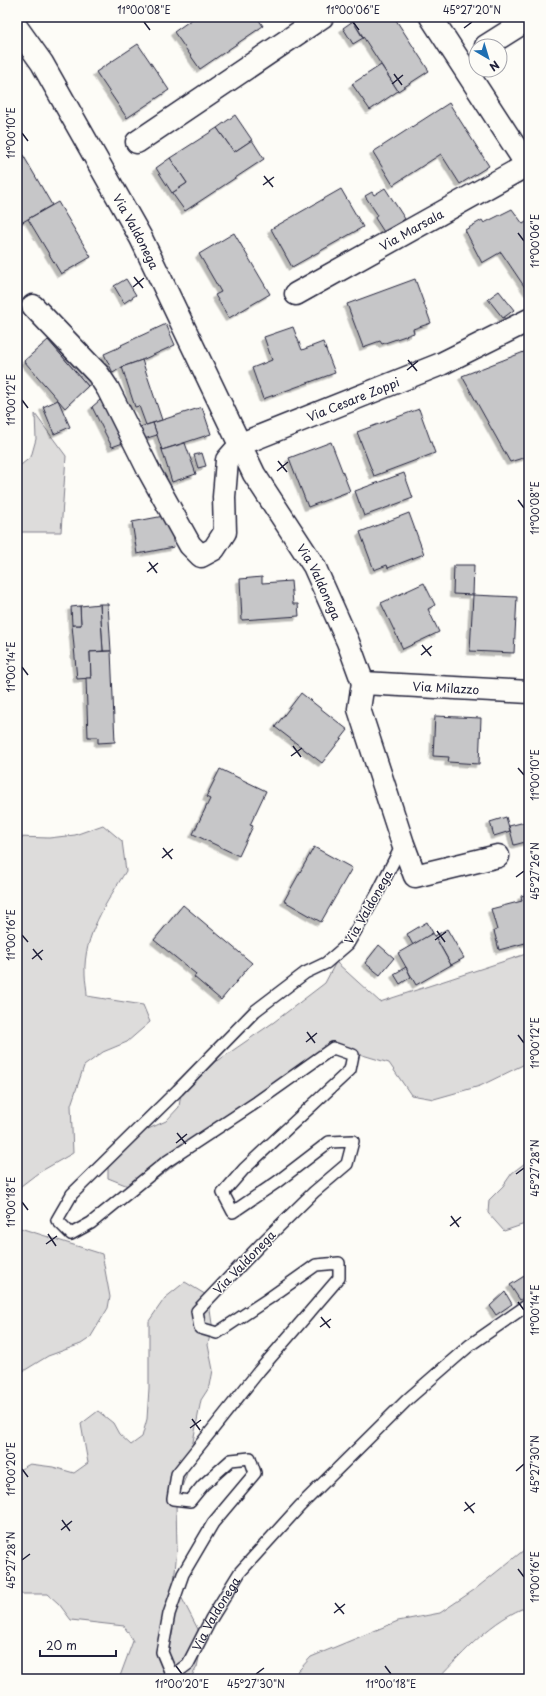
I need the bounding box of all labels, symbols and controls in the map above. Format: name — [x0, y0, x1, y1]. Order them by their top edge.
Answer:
text: 11°00'08"E — [117, 2, 171, 17]
text: 11°00'06"E — [326, 2, 380, 17]
text: 45°27'20"N — [443, 2, 501, 17]
north arrow — [468, 38, 508, 78]
text: N — [486, 57, 503, 76]
text: 11°00'10"E — [3, 107, 18, 159]
street label: Via Valdonega — [109, 190, 164, 273]
street label: Via Marsala — [376, 204, 447, 255]
text: 11°00'06"E — [527, 214, 542, 268]
street label: Via Cesare Zoppi — [304, 373, 402, 426]
text: 11°00'12"E — [3, 374, 18, 426]
text: 11°00'08"E — [527, 481, 542, 535]
street label: Via Valdonega — [293, 540, 346, 623]
text: 11°00'14"E — [3, 642, 18, 692]
street label: Via Milazzo — [412, 677, 480, 698]
text: 11°00'10"E — [527, 749, 542, 801]
text: 45°27'26"N — [527, 842, 542, 900]
street label: Via Valdonega — [339, 866, 397, 947]
text: 11°00'16"E — [3, 909, 18, 961]
text: 11°00'12"E — [527, 1017, 542, 1069]
text: 45°27'28"N — [527, 1139, 542, 1197]
text: 11°00'18"E — [3, 1177, 18, 1227]
street label: Via Valdonega — [209, 1226, 280, 1298]
text: 11°00'14"E — [527, 1285, 542, 1335]
text: 45°27'30"N — [527, 1435, 542, 1493]
text: 11°00'20"E — [3, 1442, 18, 1496]
text: 45°27'28"N — [3, 1531, 18, 1589]
text: 11°00'16"E — [527, 1551, 542, 1603]
street label: Via Valdonega — [187, 1573, 244, 1654]
scale bar — [40, 1632, 116, 1658]
text: 20 m — [46, 1636, 77, 1654]
text: 11°00'20"E — [155, 1676, 209, 1691]
text: 45°27'30"N — [227, 1676, 285, 1691]
text: 11°00'18"E — [366, 1676, 416, 1691]

